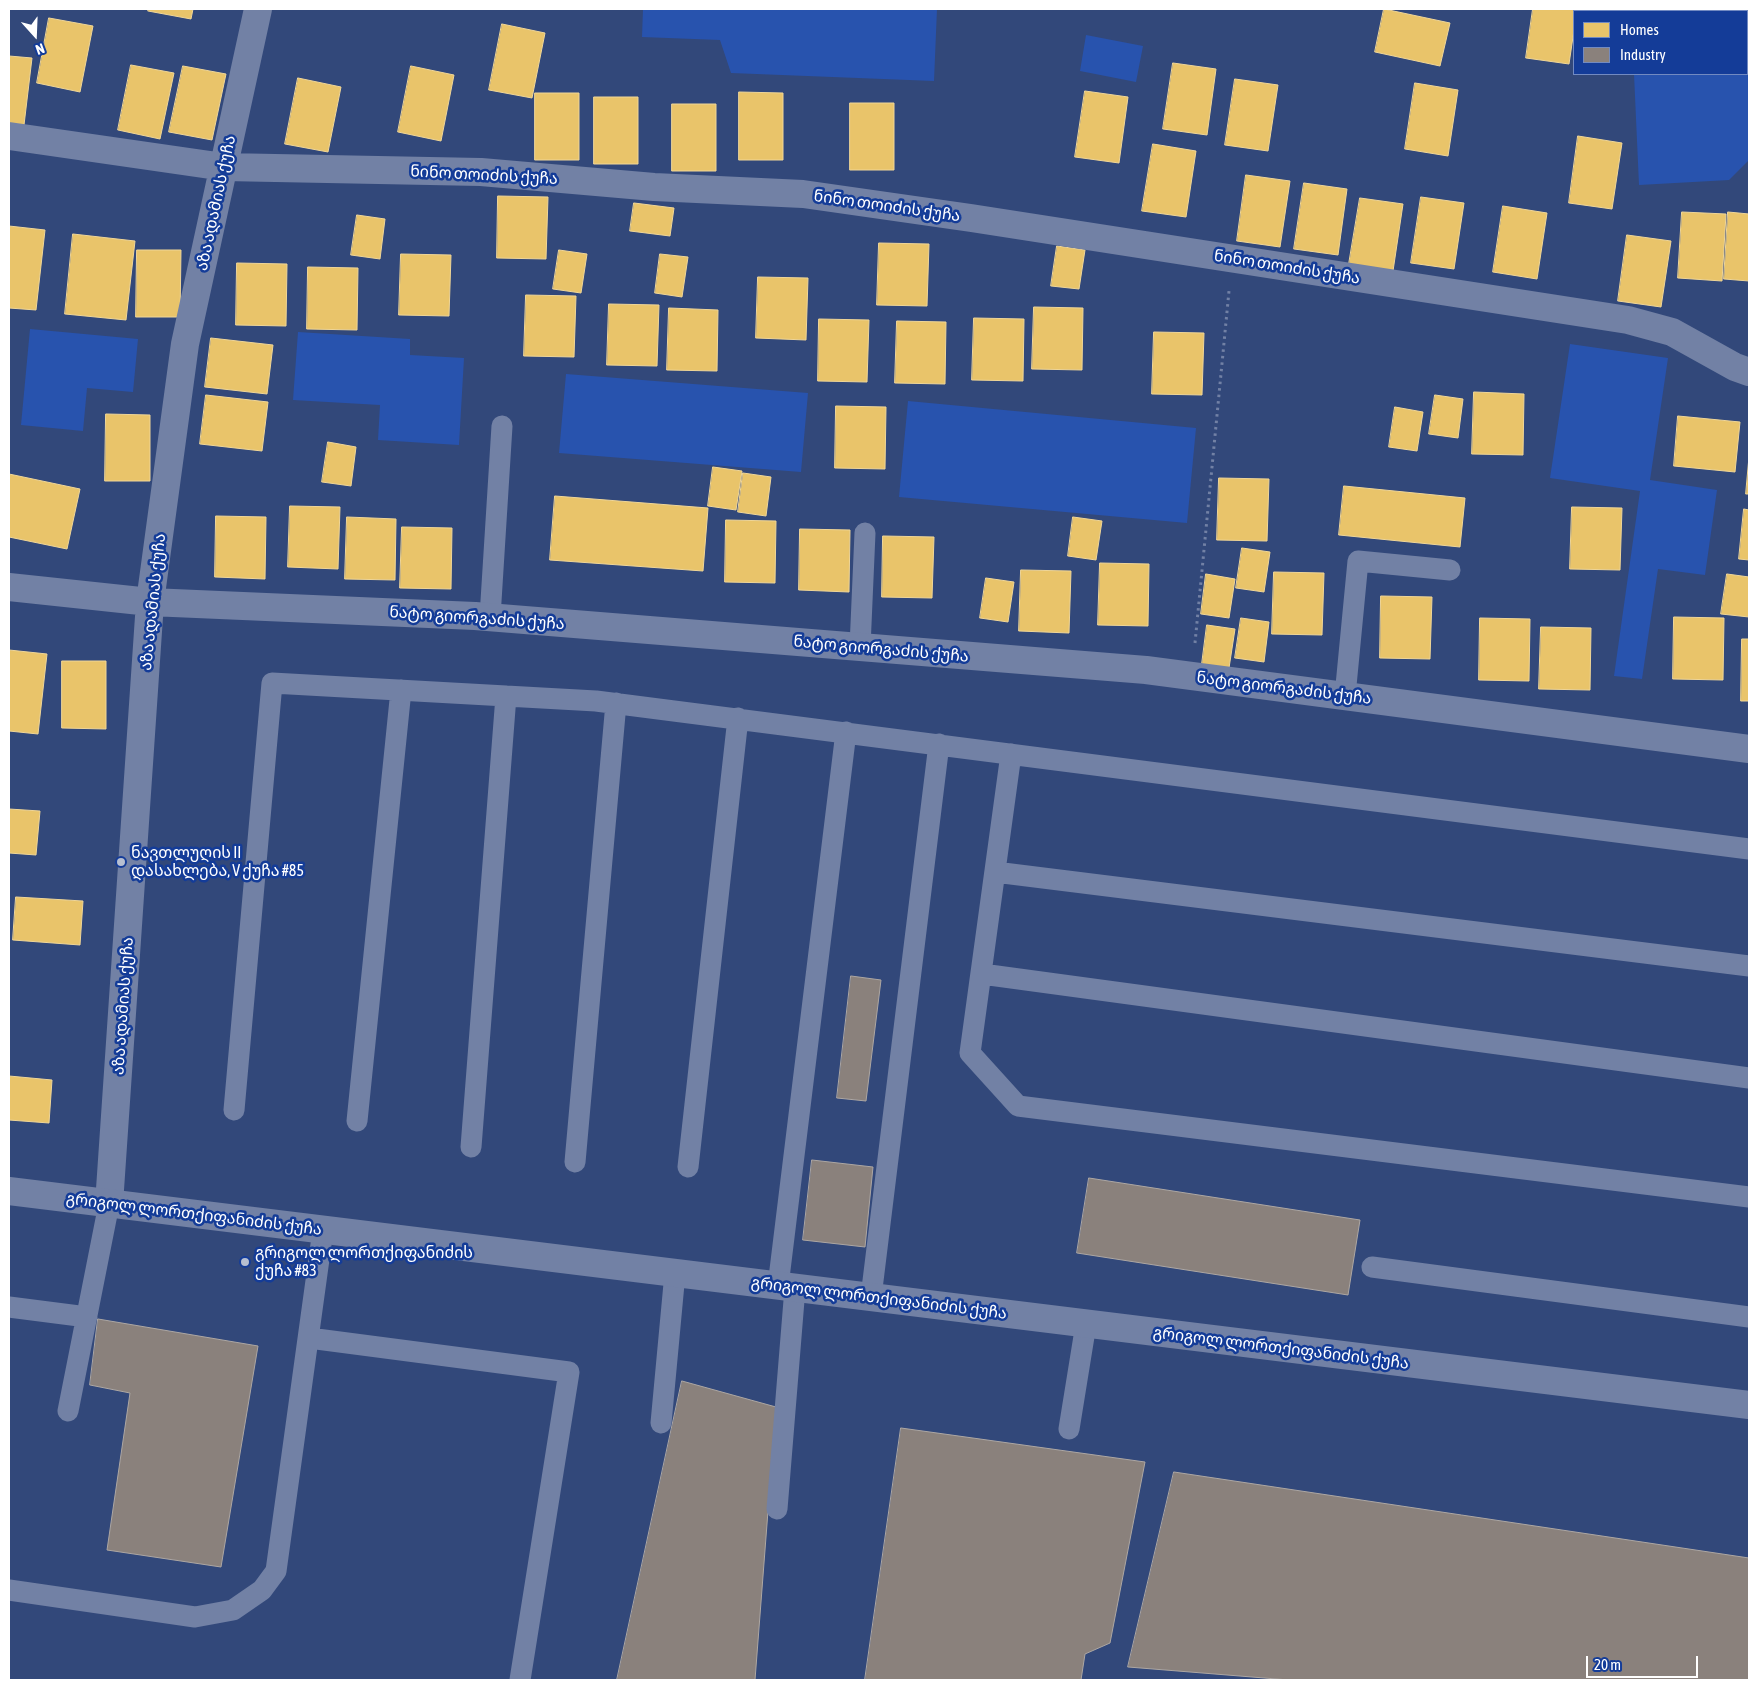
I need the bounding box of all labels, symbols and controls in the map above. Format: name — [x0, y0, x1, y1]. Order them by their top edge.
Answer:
north arrow — [10, 10, 60, 60]
legend — [1573, 10, 1748, 75]
text: Homes — [1620, 21, 1659, 38]
text: N — [34, 40, 47, 58]
text: Industry — [1620, 46, 1666, 63]
street label: აზა ადამიას ქუჩა — [192, 134, 240, 272]
street label: ნინო თოიძის ქუჩა — [410, 162, 558, 188]
street label: ნინო თოიძის ქუჩა — [812, 186, 962, 226]
street label: ნინო თოიძის ქუჩა — [1212, 246, 1362, 288]
street label: აზა ადამიას ქუჩა — [136, 532, 170, 672]
street label: ნატო გიორგაძის ქუჩა — [389, 602, 565, 634]
street label: ნატო გიორგაძის ქუჩა — [793, 632, 969, 666]
street label: ნატო გიორგაძის ქუჩა — [1196, 668, 1372, 708]
place label: ნავთლუღის II დასახლება, V ქუჩა #85 — [131, 843, 304, 881]
marker: ნავთლუღის II დასახლება, V ქუჩა #85 — [115, 856, 127, 868]
street label: აზა ადამიას ქუჩა — [109, 937, 137, 1075]
street label: გრიგოლ ლორთქიფანიძის ქუჩა — [65, 1189, 323, 1239]
place label: გრიგოლ ლორთქიფანიძის ქუჩა #83 — [255, 1243, 473, 1281]
marker: გრიგოლ ლორთქიფანიძის ქუჩა #83 — [239, 1256, 251, 1268]
street label: გრიგოლ ლორთქიფანიძის ქუჩა — [750, 1273, 1008, 1323]
street label: გრიგოლ ლორთქიფანიძის ქუჩა — [1152, 1323, 1410, 1373]
scale bar — [1588, 1646, 1700, 1678]
text: 20 m — [1594, 1656, 1621, 1673]

